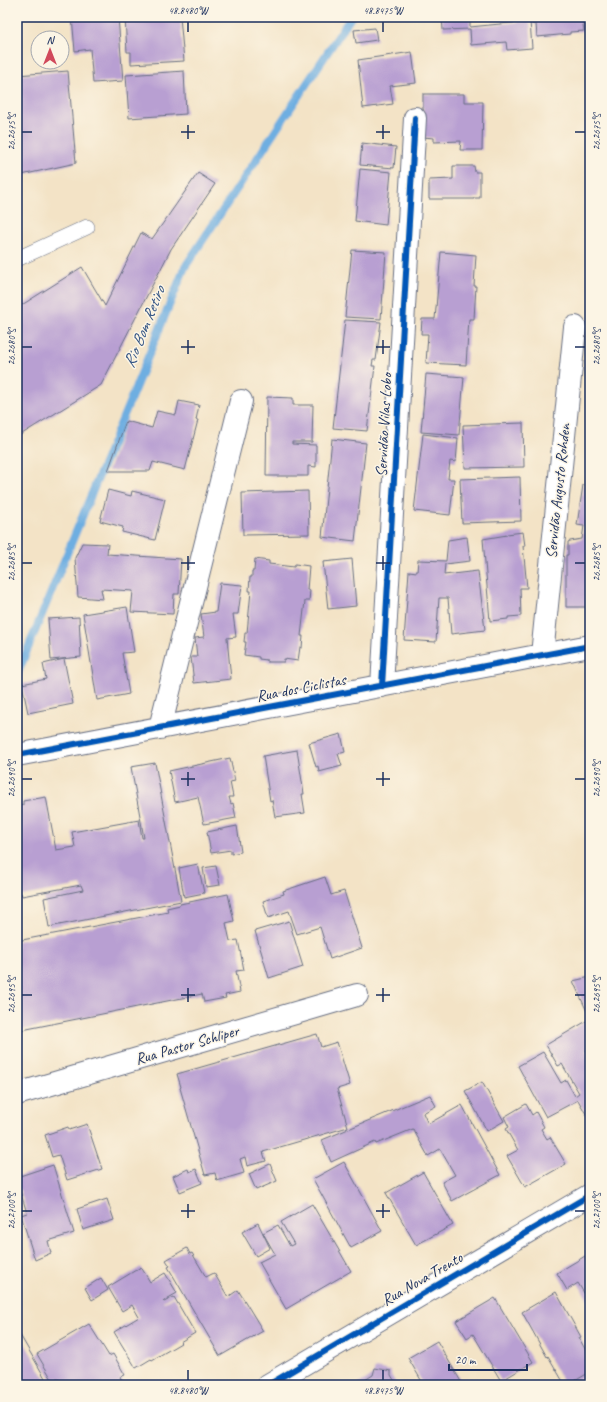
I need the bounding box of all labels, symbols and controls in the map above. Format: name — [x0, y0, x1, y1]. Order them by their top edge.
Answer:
text: 48.8480°W — [168, 4, 209, 17]
text: 48.8475°W — [363, 4, 404, 17]
north arrow — [30, 30, 70, 70]
text: N — [47, 33, 56, 47]
text: 26.2675°S — [5, 112, 18, 150]
text: 26.2675°S — [590, 112, 603, 150]
water label: Rio Bom Retiro — [118, 282, 170, 371]
text: 26.2680°S — [5, 327, 18, 365]
text: 26.2680°S — [590, 327, 603, 365]
street label: Servidão Vilas Lobo — [371, 370, 397, 477]
street label: Servidão Augusto Rohden — [541, 422, 575, 559]
text: 26.2685°S — [5, 543, 18, 581]
text: 26.2685°S — [590, 543, 603, 581]
street label: Rua dos Ciclistas — [255, 669, 349, 706]
text: 26.2690°S — [5, 759, 18, 797]
text: 26.2690°S — [590, 759, 603, 797]
text: 26.2695°S — [5, 975, 18, 1013]
text: 26.2695°S — [590, 975, 603, 1013]
street label: Rua Pastor Schliper — [133, 1020, 242, 1069]
text: 26.2700°S — [5, 1191, 18, 1229]
text: 26.2700°S — [590, 1191, 603, 1229]
street label: Rua Nova Trento — [378, 1247, 467, 1310]
scale bar — [449, 1346, 527, 1372]
text: 20 m — [455, 1352, 477, 1368]
text: 48.8480°W — [168, 1384, 209, 1397]
text: 48.8475°W — [363, 1384, 404, 1397]

